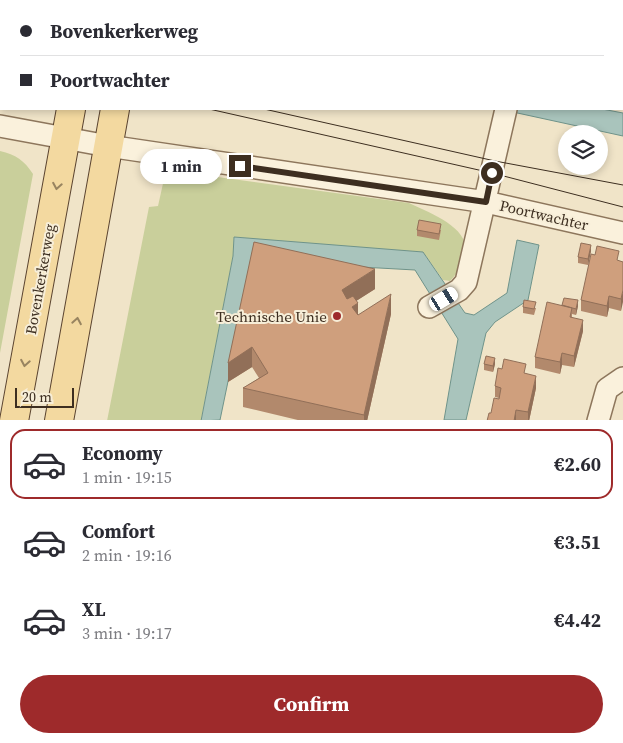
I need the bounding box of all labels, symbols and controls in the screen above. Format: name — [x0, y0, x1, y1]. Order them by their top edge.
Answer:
text: Bovenkerkerweg — [50, 18, 198, 44]
text: Poortwachter — [50, 67, 170, 93]
map controls — [558, 125, 608, 175]
button: layers — [558, 125, 608, 175]
callout: 1 min — [140, 148, 222, 184]
text: 1 min — [160, 155, 202, 177]
route end — [229, 155, 251, 177]
route start — [481, 162, 503, 184]
one-way arrow — [53, 182, 63, 191]
street label: Poortwachter — [498, 195, 591, 236]
street label: Bovenkerkerweg — [20, 222, 60, 336]
car — [427, 285, 460, 313]
place label: Technische Unie — [216, 306, 327, 327]
marker: Technische Unie — [331, 310, 343, 322]
one-way arrow — [72, 316, 82, 325]
one-way arrow — [20, 359, 30, 368]
scale bar — [15, 386, 74, 409]
text: 20 m — [22, 387, 52, 407]
text: Economy — [82, 440, 163, 466]
icon: car — [22, 442, 67, 487]
text: €2.60 — [554, 451, 601, 477]
text: 1 min · 19:15 — [82, 466, 172, 488]
text: Comfort — [82, 518, 155, 544]
icon: car — [22, 520, 67, 565]
text: €3.51 — [554, 529, 601, 555]
text: 2 min · 19:16 — [82, 544, 172, 566]
text: XL — [82, 596, 105, 622]
icon: car — [22, 598, 67, 643]
text: €4.42 — [554, 607, 601, 633]
text: 3 min · 19:17 — [82, 622, 172, 644]
button: Confirm — [20, 675, 603, 733]

